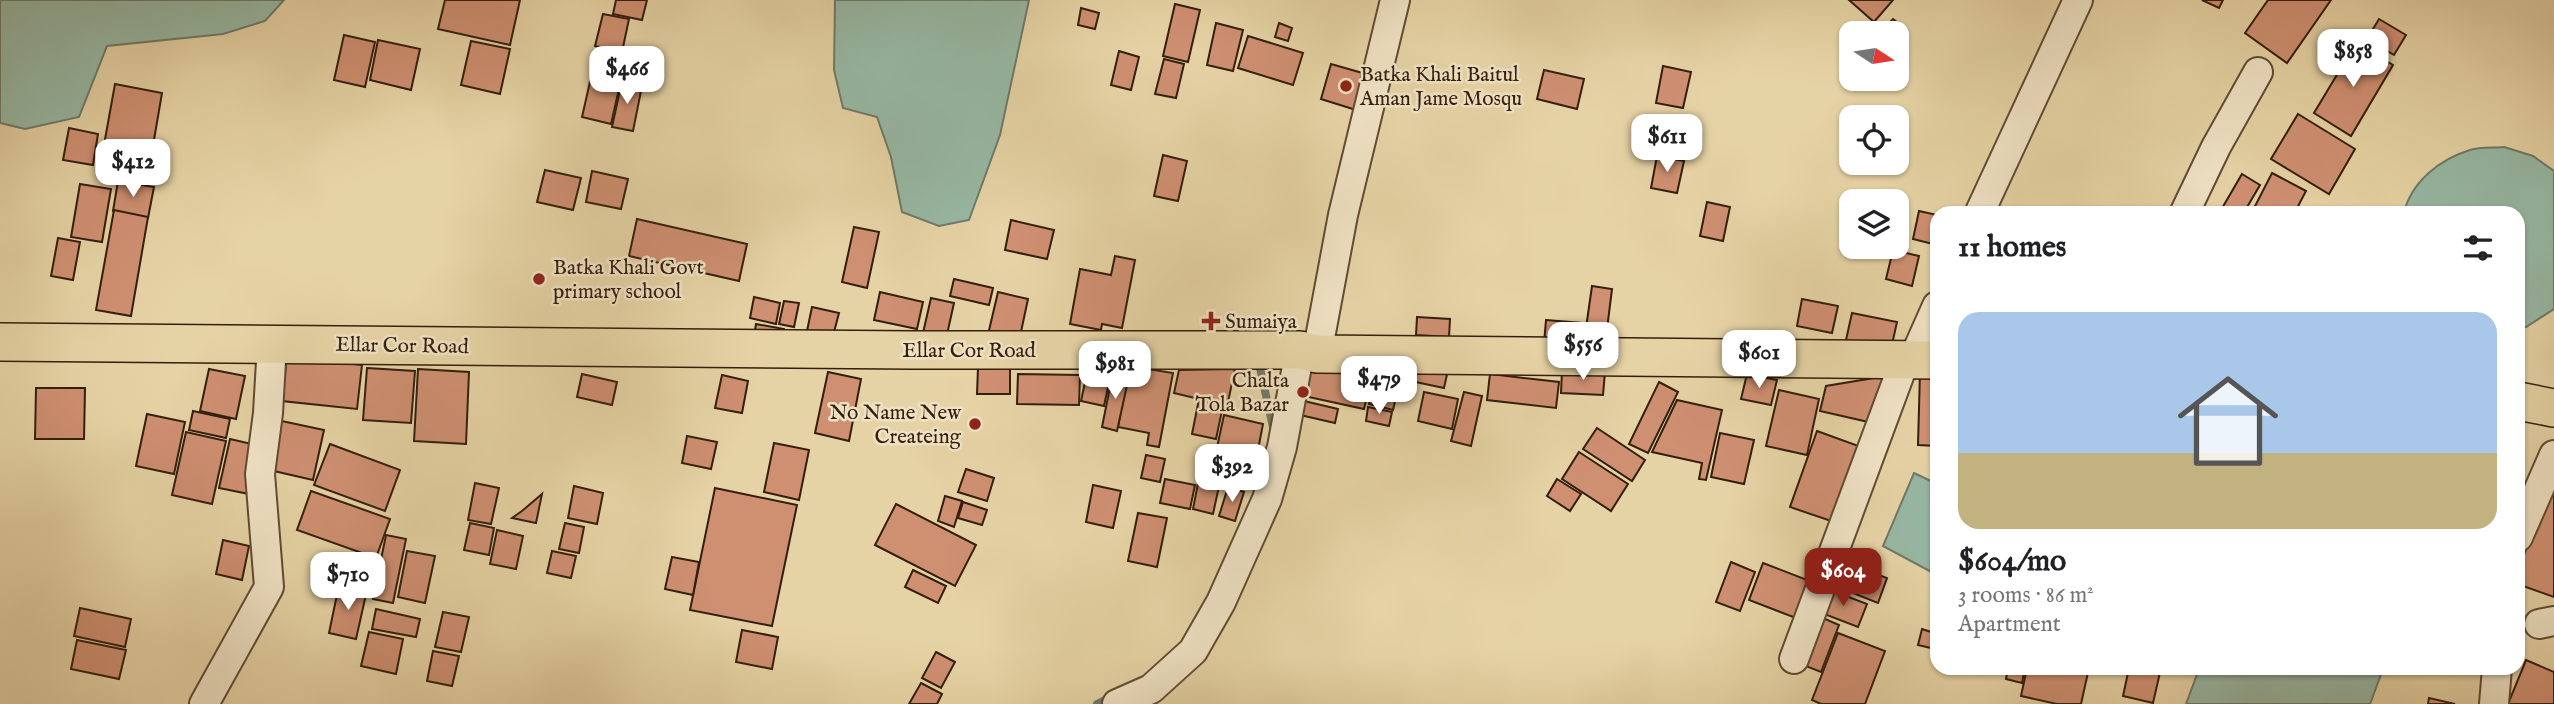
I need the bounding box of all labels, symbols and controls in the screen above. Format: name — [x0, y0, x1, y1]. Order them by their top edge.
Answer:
north arrow — [1839, 21, 1909, 91]
map controls — [1839, 21, 1909, 259]
pin: $858 — [2312, 29, 2394, 89]
text: $858 — [2333, 37, 2373, 66]
pin: $466 — [586, 46, 668, 106]
text: $466 — [605, 54, 649, 83]
place label: Batka Khali Baitul Aman Jame Mosqu — [1359, 62, 1522, 113]
marker: Batka Khali Baitul Aman Jame Mosqu — [1338, 78, 1354, 94]
button: locate — [1839, 105, 1909, 175]
pin: $611 — [1626, 114, 1708, 174]
text: $611 — [1647, 122, 1687, 151]
pin: $412 — [92, 140, 174, 199]
text: $412 — [111, 147, 155, 176]
button: layers — [1839, 189, 1909, 259]
text: 11 homes — [1958, 229, 2066, 267]
icon: filters — [2459, 229, 2497, 267]
place label: Batka Khali Govt primary school — [553, 255, 704, 306]
marker: Batka Khali Govt primary school — [531, 271, 547, 287]
place label: Sumaiya — [1225, 309, 1298, 336]
marker: Sumaiya — [1203, 313, 1219, 329]
pin: $556 — [1542, 322, 1624, 382]
text: $556 — [1563, 330, 1603, 359]
pin: $601 — [1718, 330, 1800, 390]
street label: Ellar Cor Road — [335, 332, 470, 361]
street label: Ellar Cor Road — [902, 338, 1037, 365]
text: $601 — [1738, 338, 1780, 367]
pin: $981 — [1074, 342, 1156, 401]
text: $981 — [1095, 349, 1135, 378]
pin: $479 — [1338, 356, 1420, 416]
icon: home — [2165, 358, 2291, 484]
text: $479 — [1357, 364, 1401, 393]
place label: Chalta Tola Bazar — [1195, 368, 1290, 419]
marker: Chalta Tola Bazar — [1295, 384, 1311, 400]
place label: No Name New Createing — [829, 400, 962, 451]
marker: No Name New Createing — [967, 416, 983, 432]
pin: $392 — [1191, 444, 1273, 504]
text: $392 — [1211, 452, 1253, 481]
text: $604/mo — [1958, 543, 2066, 581]
pin: $604 — [1802, 548, 1884, 608]
pin: $710 — [307, 552, 389, 612]
text: $604 — [1820, 556, 1866, 585]
text: $710 — [326, 560, 370, 589]
text: 3 rooms · 86 m² — [1958, 581, 2094, 610]
text: Apartment — [1958, 610, 2061, 639]

